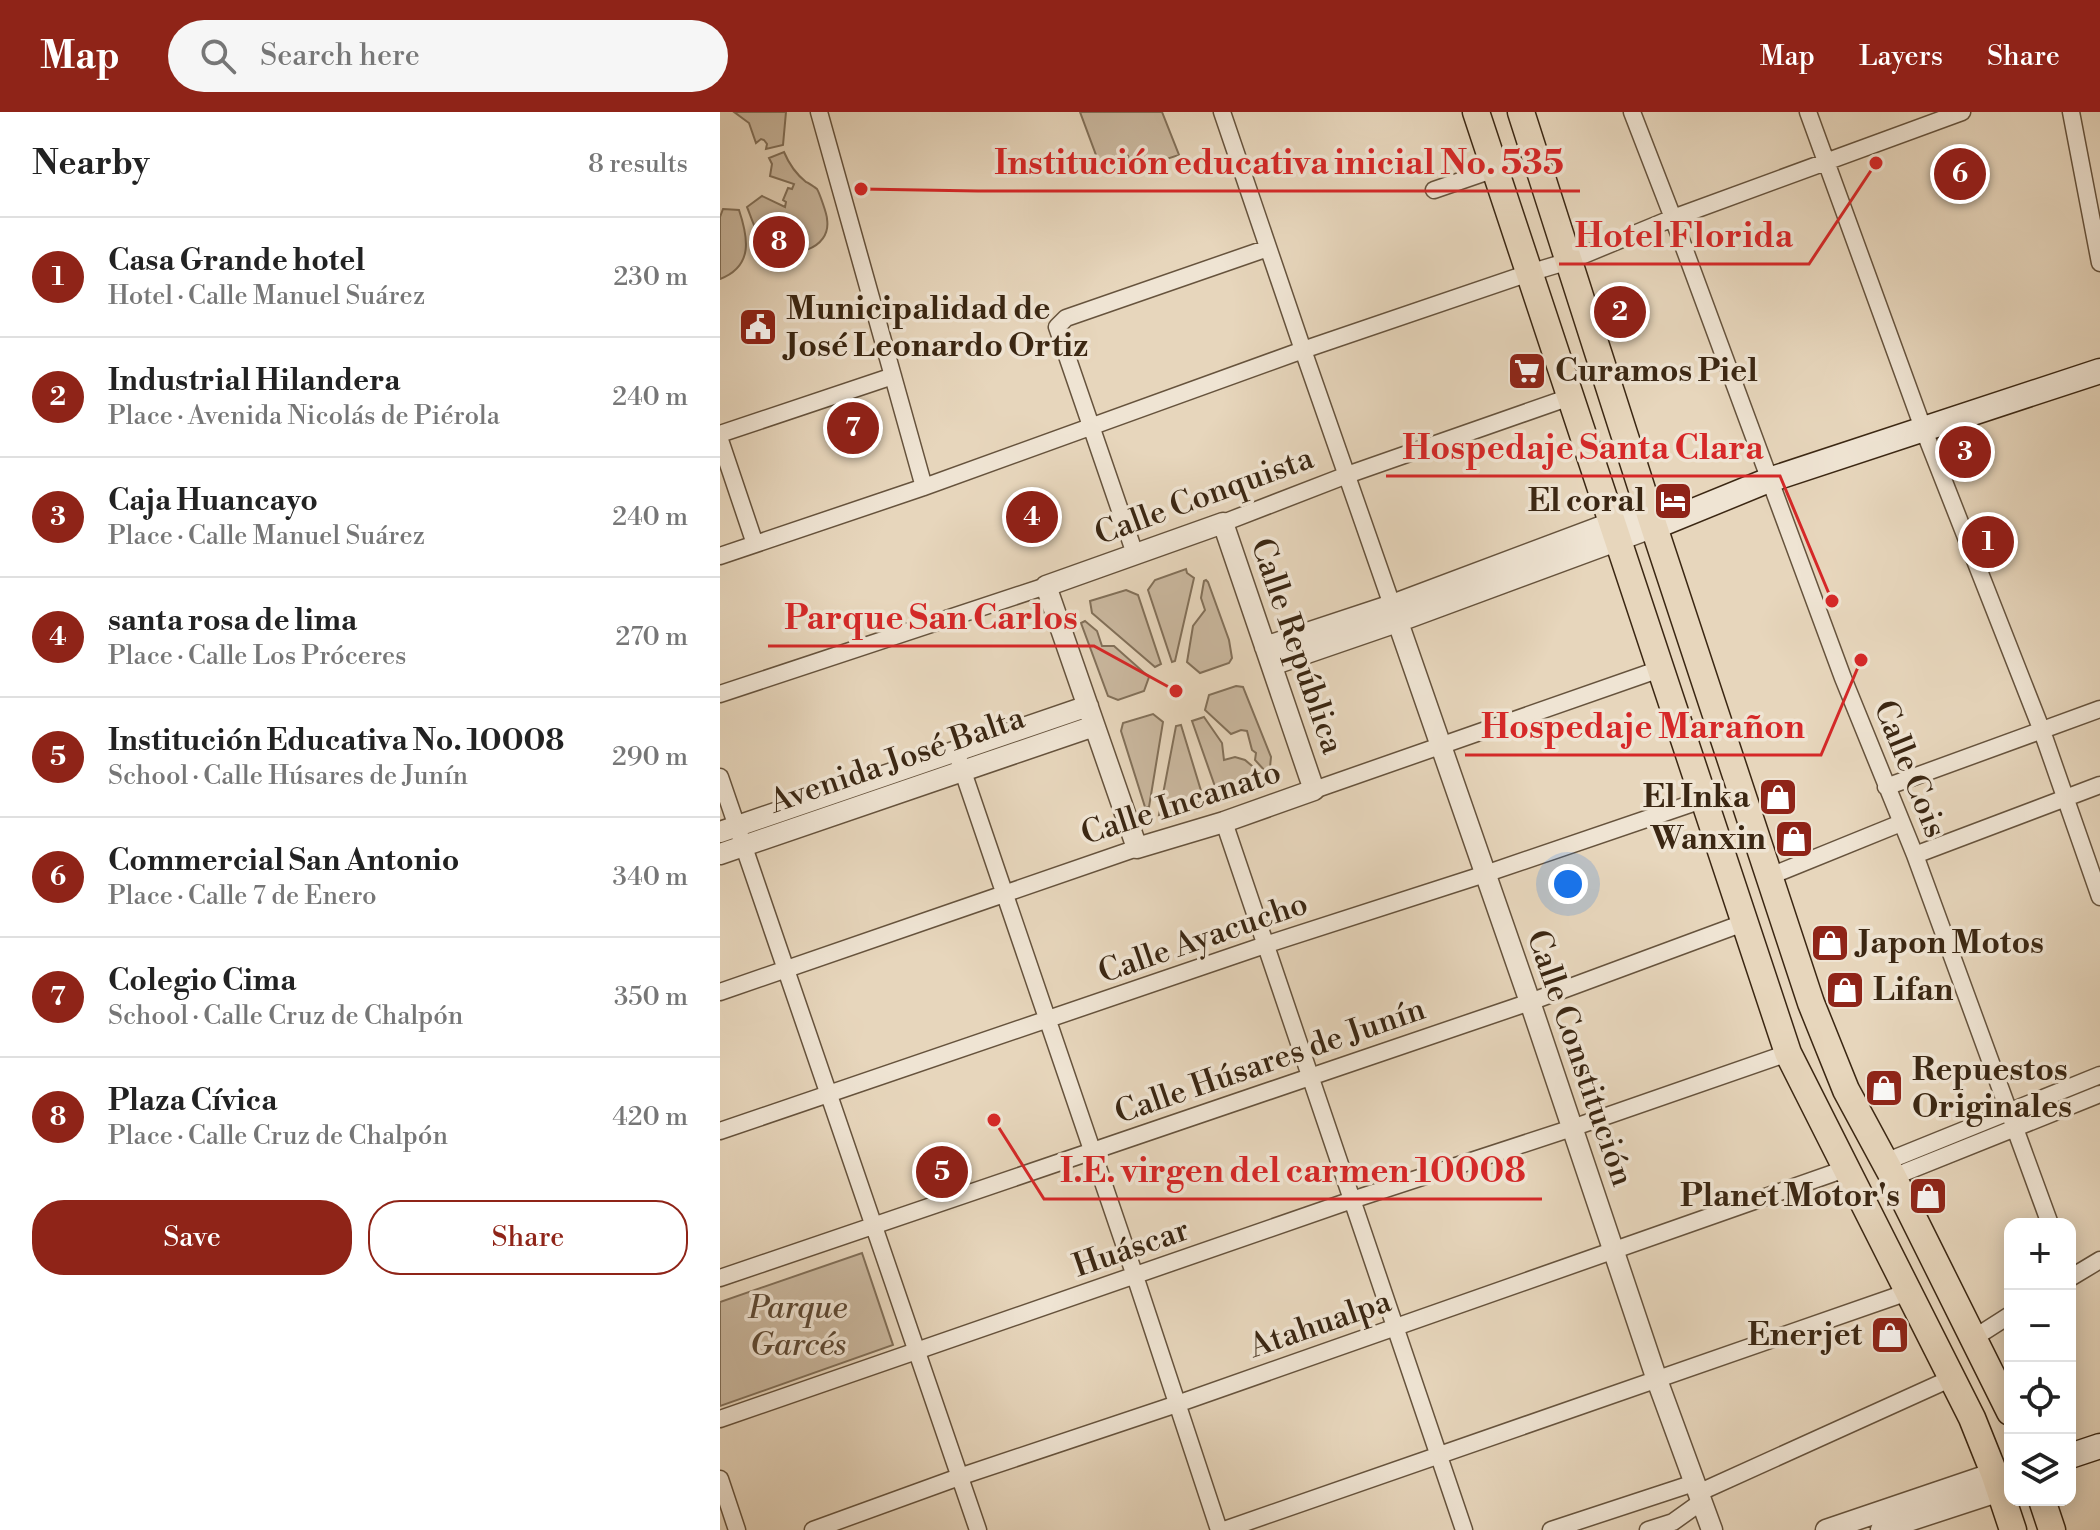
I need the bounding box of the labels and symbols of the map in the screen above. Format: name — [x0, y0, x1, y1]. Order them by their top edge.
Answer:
callout: Institución educativa inicial No. 535 — [978, 133, 1580, 191]
text: Institución educativa inicial No. 535 — [994, 143, 1564, 185]
pin: 6 — [1934, 144, 1986, 204]
callout: Hotel Florida — [1559, 206, 1809, 264]
pin: 8 — [753, 212, 805, 272]
text: Hotel Florida — [1575, 216, 1794, 258]
pin: 2 — [1594, 282, 1646, 342]
place label: Municipalidad de José Leonardo Ortiz — [782, 289, 1088, 366]
public building icon: Municipalidad de José Leonardo Ortiz — [737, 306, 779, 348]
supermarket icon: Curamos Piel — [1506, 350, 1548, 392]
place label: Curamos Piel — [1555, 351, 1758, 391]
pin: 7 — [827, 398, 879, 458]
callout: Hospedaje Santa Clara — [1386, 418, 1780, 476]
pin: 3 — [1939, 422, 1991, 482]
text: Hospedaje Santa Clara — [1402, 428, 1764, 470]
street label: Calle Conquista — [1089, 438, 1320, 554]
hotel icon: El coral — [1652, 480, 1694, 522]
place label: El coral — [1528, 481, 1645, 521]
pin: 4 — [1006, 487, 1058, 547]
pin: 1 — [1962, 512, 2014, 572]
street label: Calle República — [1241, 533, 1353, 760]
callout: Parque San Carlos — [768, 588, 1094, 646]
text: Parque San Carlos — [784, 598, 1078, 640]
street label: Calle Cois — [1864, 695, 1956, 843]
street label: Avenida José Balta — [763, 697, 1031, 823]
callout: Hospedaje Marañon — [1465, 697, 1821, 755]
text: Hospedaje Marañon — [1481, 707, 1805, 749]
street label: Calle Incanato — [1076, 752, 1286, 854]
shop icon: El Inka — [1757, 776, 1799, 818]
place label: El Inka — [1643, 777, 1751, 817]
shop icon: Wanxin — [1773, 818, 1815, 860]
place label: Wanxin — [1650, 819, 1766, 859]
your location — [1548, 864, 1588, 904]
street label: Calle Ayacucho — [1093, 883, 1313, 993]
shop icon: Japon Motos — [1809, 922, 1851, 964]
place label: Japon Motos — [1854, 923, 2044, 963]
street label: Calle Constitución — [1517, 925, 1643, 1191]
shop icon: Lifan — [1824, 969, 1866, 1011]
place label: Lifan — [1873, 970, 1954, 1010]
street label: Calle Húsares de Junín — [1109, 989, 1431, 1133]
place label: Repuestos Originales — [1912, 1050, 2072, 1127]
shop icon: Repuestos Originales — [1863, 1067, 1905, 1109]
callout: I.E. virgen del carmen 10008 — [1044, 1141, 1542, 1199]
pin: 5 — [916, 1142, 968, 1202]
text: I.E. virgen del carmen 10008 — [1060, 1151, 1526, 1193]
shop icon: Planet Motor's — [1907, 1175, 1949, 1217]
place label: Planet Motor's — [1680, 1176, 1900, 1216]
street label: Huáscar — [1068, 1209, 1195, 1286]
street label: Atahualpa — [1243, 1281, 1397, 1367]
park label: Parque Garcés — [748, 1288, 848, 1365]
shop icon: Enerjet — [1869, 1314, 1911, 1356]
place label: Enerjet — [1747, 1315, 1863, 1355]

